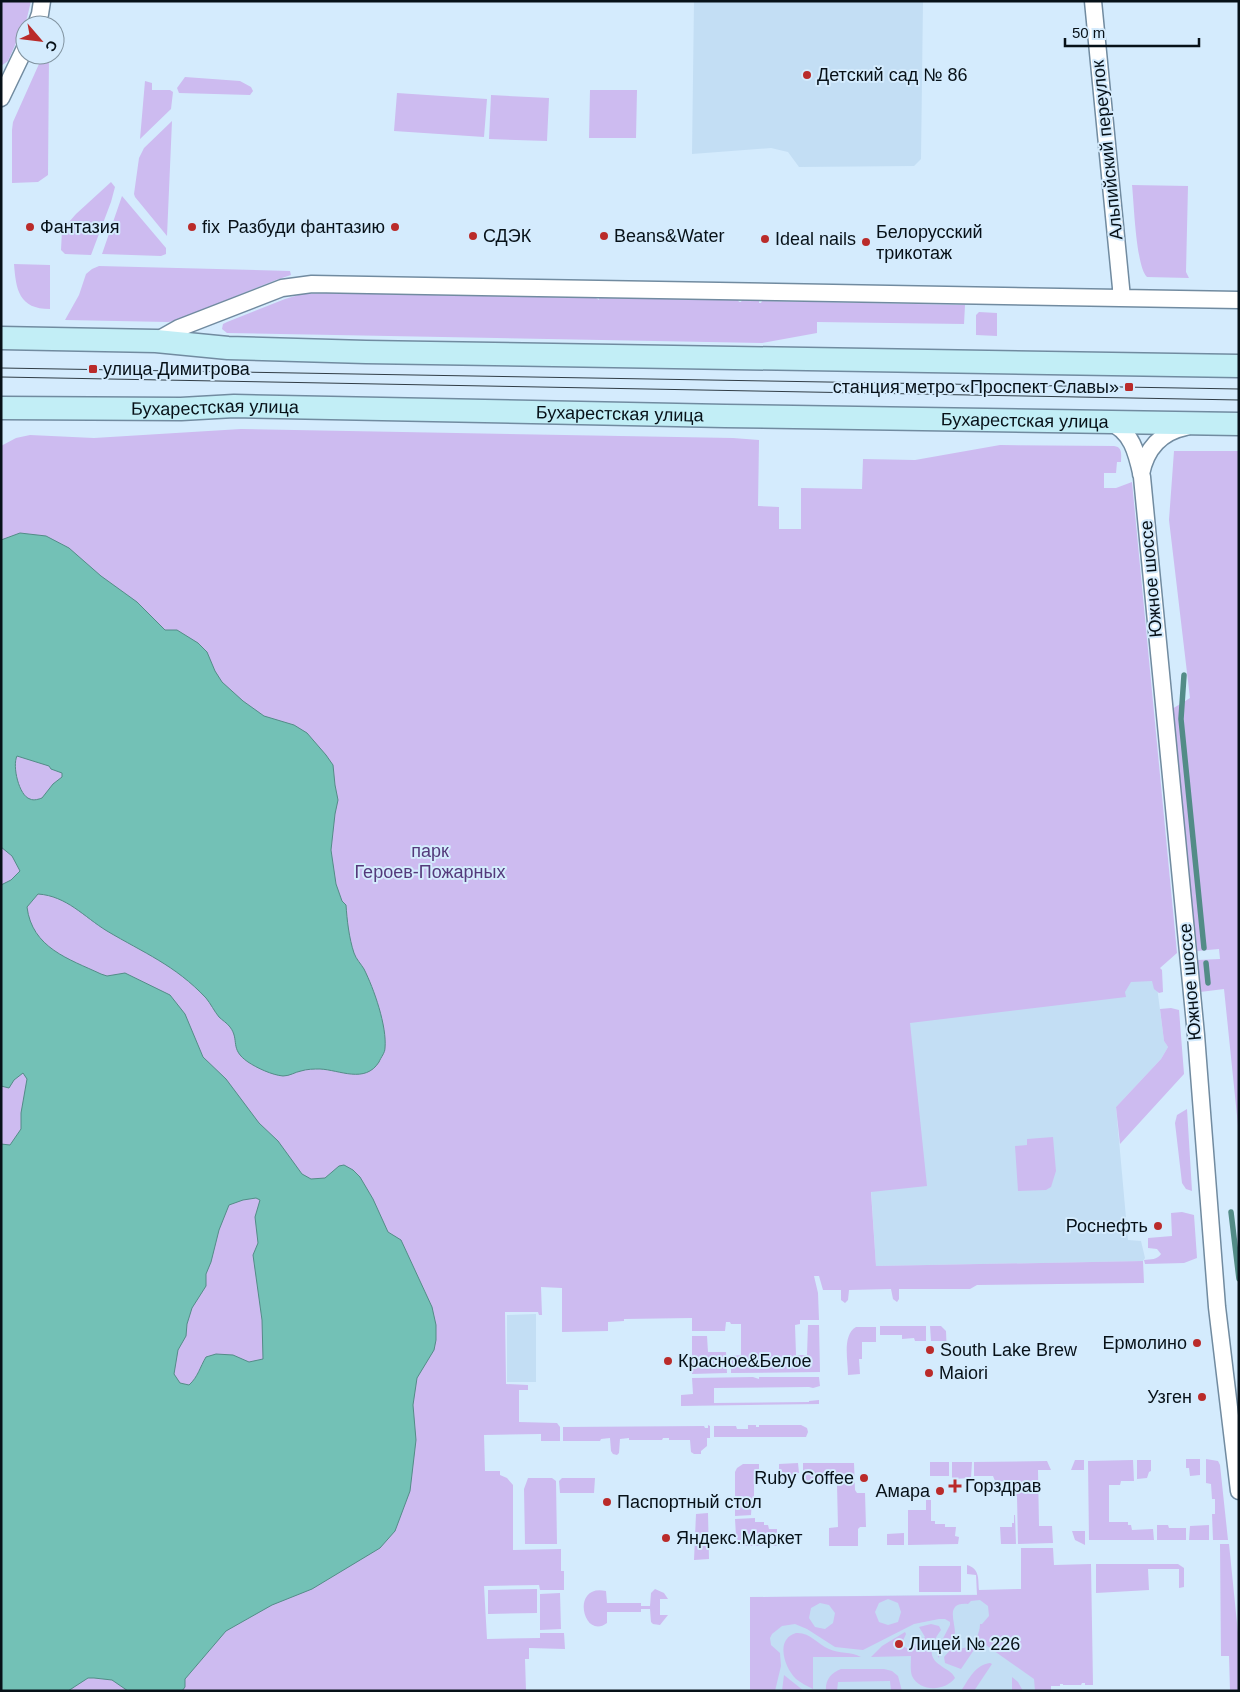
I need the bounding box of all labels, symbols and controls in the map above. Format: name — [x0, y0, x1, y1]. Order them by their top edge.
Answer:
north arrow — [15, 15, 65, 65]
scale bar — [1065, 15, 1199, 47]
text: 50 m — [1072, 24, 1105, 41]
text: С — [42, 38, 61, 54]
street label: Альпийский переулок — [1088, 59, 1126, 241]
place label: Детский сад № 86 — [817, 65, 967, 85]
marker: Детский сад № 86 — [801, 69, 813, 81]
place label: Фантазия — [40, 217, 120, 237]
place label: fix — [202, 217, 220, 237]
place label: Разбуди фантазию — [227, 217, 385, 237]
marker: Фантазия — [24, 221, 36, 233]
marker: fix — [186, 221, 198, 233]
marker: Разбуди фантазию — [389, 221, 401, 233]
place label: Белорусский трикотаж — [876, 222, 983, 263]
place label: СДЭК — [483, 226, 532, 246]
place label: Beans&Water — [614, 226, 724, 246]
place label: Ideal nails — [775, 229, 856, 249]
marker: СДЭК — [467, 230, 479, 242]
marker: Beans&Water — [598, 230, 610, 242]
marker: Ideal nails — [759, 233, 771, 245]
marker: Белорусский трикотаж — [860, 236, 872, 248]
place label: улица Димитрова — [103, 359, 251, 379]
marker: улица Димитрова — [87, 363, 99, 375]
place label: станция метро «Проспект Славы» — [833, 377, 1119, 397]
marker: станция метро «Проспект Славы» — [1123, 381, 1135, 393]
street label: Бухарестская улица — [131, 396, 300, 419]
street label: Бухарестская улица — [536, 402, 705, 426]
street label: Бухарестская улица — [941, 409, 1110, 432]
street label: Южное шоссе — [1136, 520, 1166, 638]
park label: парк Героев-Пожарных — [355, 841, 505, 882]
street label: Южное шоссе — [1175, 923, 1205, 1041]
place label: Роснефть — [1066, 1216, 1148, 1236]
marker: Роснефть — [1152, 1220, 1164, 1232]
place label: Ермолино — [1102, 1333, 1187, 1353]
marker: Ермолино — [1191, 1337, 1203, 1349]
place label: South Lake Brew — [940, 1340, 1078, 1360]
marker: South Lake Brew — [924, 1344, 936, 1356]
place label: Красное&Белое — [678, 1351, 811, 1371]
marker: Красное&Белое — [662, 1355, 674, 1367]
place label: Maiori — [939, 1363, 988, 1383]
marker: Maiori — [923, 1367, 935, 1379]
place label: Узген — [1147, 1387, 1192, 1407]
marker: Узген — [1196, 1391, 1208, 1403]
place label: Ruby Coffee — [754, 1468, 854, 1488]
marker: Ruby Coffee — [858, 1472, 870, 1484]
place label: Горздрав — [965, 1476, 1041, 1496]
marker: Горздрав — [949, 1480, 961, 1492]
place label: Амара — [876, 1481, 931, 1501]
marker: Амара — [934, 1485, 946, 1497]
place label: Паспортный стол — [617, 1492, 762, 1512]
marker: Паспортный стол — [601, 1496, 613, 1508]
place label: Яндекс.Маркет — [676, 1528, 802, 1548]
marker: Яндекс.Маркет — [660, 1532, 672, 1544]
place label: Лицей № 226 — [909, 1634, 1020, 1654]
marker: Лицей № 226 — [893, 1638, 905, 1650]

